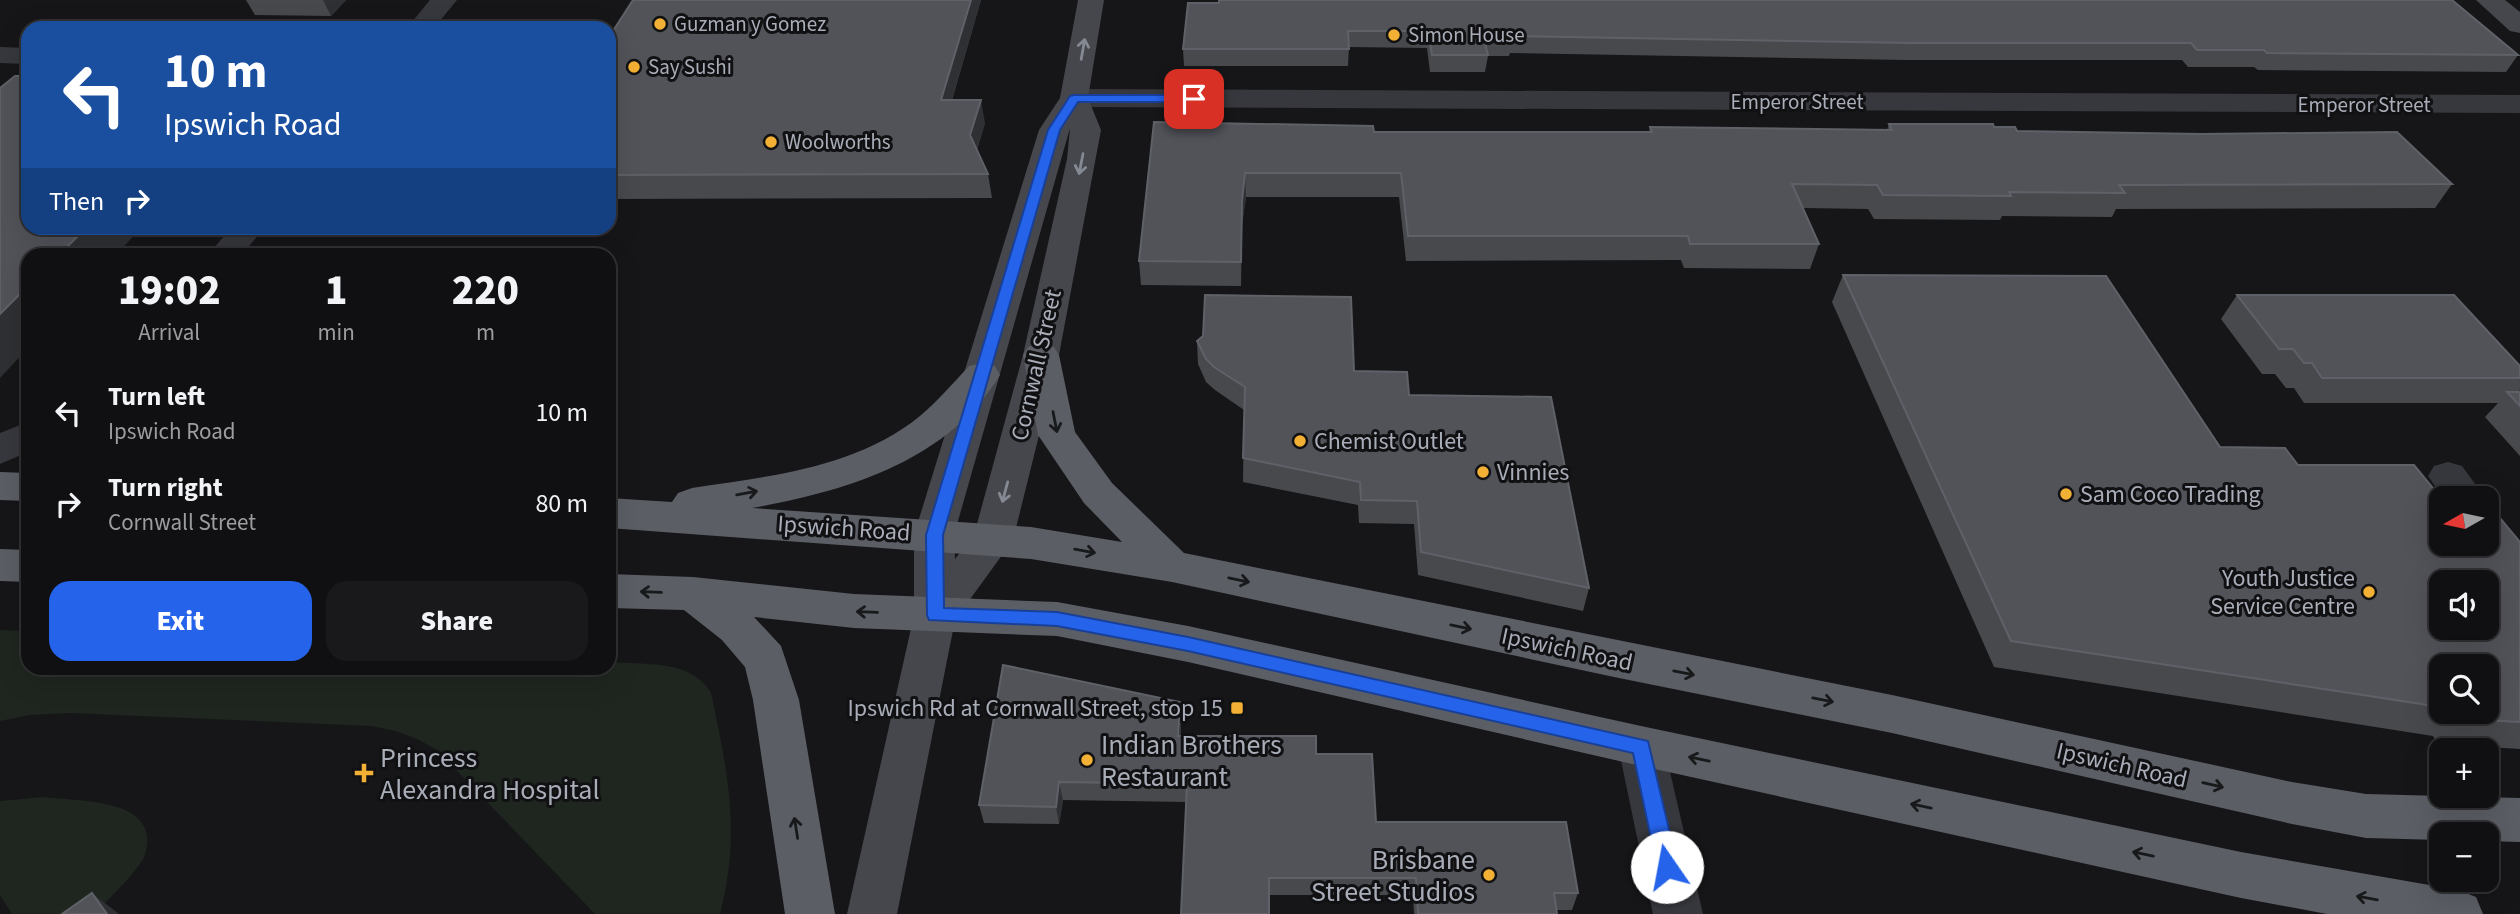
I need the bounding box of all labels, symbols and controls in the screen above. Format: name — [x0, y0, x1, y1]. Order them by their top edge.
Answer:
place label: Guzman y Gomez — [674, 9, 826, 39]
marker: Guzman y Gomez — [652, 16, 668, 32]
place label: Simon House — [1408, 20, 1525, 50]
marker: Simon House — [1386, 27, 1402, 43]
text: 10 m — [164, 37, 268, 107]
one-way arrow — [1076, 38, 1090, 61]
icon: left — [49, 49, 140, 140]
place label: Say Sushi — [648, 52, 732, 82]
marker: Say Sushi — [626, 59, 642, 75]
pin — [1164, 69, 1224, 129]
icon: arrive — [1175, 80, 1213, 118]
street label: Emperor Street — [1730, 87, 1864, 117]
street label: Emperor Street — [2297, 90, 2431, 120]
text: Ipswich Road — [164, 102, 341, 148]
place label: Woolworths — [785, 127, 891, 157]
marker: Woolworths — [763, 134, 779, 150]
one-way arrow — [1073, 152, 1087, 175]
icon: right — [118, 182, 156, 220]
text: Then — [49, 183, 104, 220]
text: 19:02 — [118, 261, 221, 321]
text: 1 — [325, 261, 347, 321]
text: 220 — [452, 261, 519, 321]
street label: Cornwall Street — [1002, 286, 1071, 444]
text: Arrival — [138, 316, 200, 349]
text: min — [318, 316, 355, 349]
text: m — [476, 316, 495, 349]
text: Turn left — [108, 378, 205, 415]
icon: left — [49, 394, 87, 432]
text: 10 m — [535, 394, 588, 431]
one-way arrow — [1048, 410, 1062, 433]
text: Ipswich Road — [108, 415, 236, 448]
place label: Chemist Outlet — [1314, 424, 1464, 459]
marker: Chemist Outlet — [1292, 433, 1308, 449]
place label: Vinnies — [1497, 455, 1569, 490]
marker: Vinnies — [1475, 464, 1491, 480]
text: Turn right — [108, 469, 223, 506]
place label: Sam Coco Trading — [2080, 477, 2261, 512]
one-way arrow — [998, 480, 1011, 503]
icon: right — [49, 485, 87, 523]
text: 80 m — [535, 485, 588, 522]
one-way arrow — [735, 486, 758, 500]
marker: Sam Coco Trading — [2058, 486, 2074, 502]
north arrow — [2429, 486, 2499, 556]
map controls — [2429, 486, 2499, 892]
text: Cornwall Street — [108, 506, 256, 539]
street label: Ipswich Road — [776, 506, 912, 551]
one-way arrow — [1073, 545, 1095, 559]
place label: Youth Justice Service Centre — [2210, 561, 2355, 624]
button: sound — [2429, 570, 2499, 640]
one-way arrow — [1227, 574, 1250, 588]
button: Exit — [49, 581, 312, 661]
button: Share — [326, 581, 588, 661]
marker: Youth Justice Service Centre — [2361, 584, 2377, 600]
one-way arrow — [640, 586, 663, 599]
one-way arrow — [856, 606, 879, 619]
street label: Ipswich Road — [1498, 619, 1636, 680]
one-way arrow — [1450, 622, 1472, 635]
button: search — [2429, 654, 2499, 724]
one-way arrow — [1672, 666, 1695, 680]
place label: Ipswich Rd at Cornwall Street, stop 15 — [847, 691, 1223, 726]
one-way arrow — [1811, 694, 1834, 708]
marker: Ipswich Rd at Cornwall Street, stop 15 — [1229, 700, 1245, 716]
place label: Indian Brothers Restaurant — [1101, 725, 1282, 797]
street label: Ipswich Road — [2053, 733, 2191, 798]
place label: Princess Alexandra Hospital — [380, 738, 600, 810]
button: + — [2429, 738, 2499, 808]
one-way arrow — [1688, 751, 1711, 765]
marker: Indian Brothers Restaurant — [1079, 752, 1095, 768]
marker: Princess Alexandra Hospital — [354, 763, 374, 783]
one-way arrow — [2201, 779, 2224, 793]
one-way arrow — [1910, 799, 1933, 813]
one-way arrow — [789, 817, 802, 840]
button: − — [2429, 822, 2499, 892]
position arrow — [1630, 830, 1704, 904]
place label: Brisbane Street Studios — [1311, 840, 1475, 912]
one-way arrow — [2132, 847, 2155, 860]
marker: Brisbane Street Studios — [1481, 867, 1497, 883]
one-way arrow — [2356, 890, 2379, 904]

